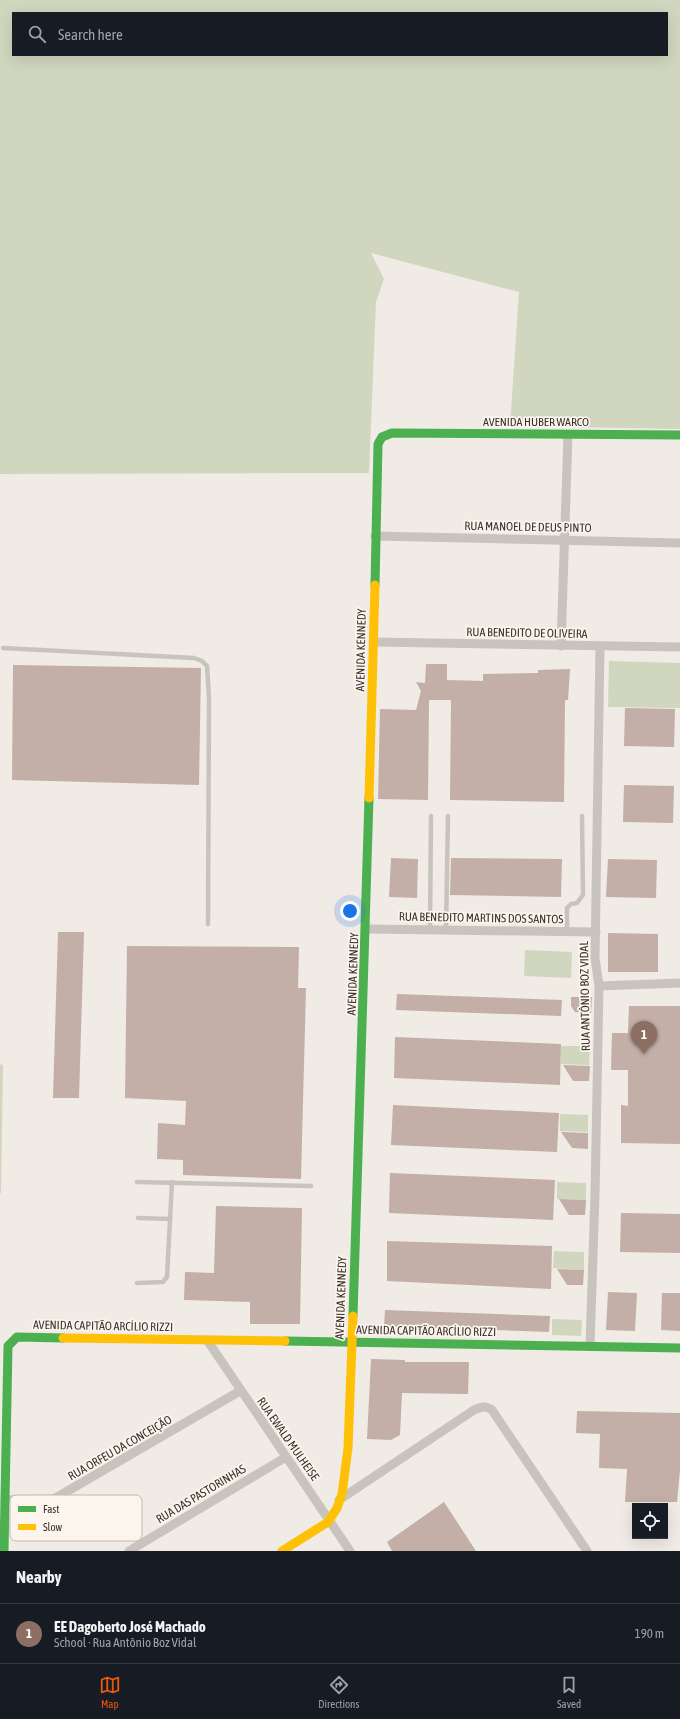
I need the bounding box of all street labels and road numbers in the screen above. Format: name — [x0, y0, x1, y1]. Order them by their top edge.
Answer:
street label: AVENIDA HUBER WARCO — [483, 415, 589, 429]
street label: RUA MANOEL DE DEUS PINTO — [464, 519, 592, 535]
street label: AVENIDA KENNEDY — [353, 608, 369, 692]
street label: RUA BENEDITO DE OLIVEIRA — [466, 625, 588, 641]
street label: RUA BENEDITO MARTINS DOS SANTOS — [399, 910, 563, 926]
street label: AVENIDA KENNEDY — [345, 932, 361, 1016]
street label: RUA ANTÔNIO BOZ VIDAL — [577, 940, 593, 1051]
street label: AVENIDA KENNEDY — [333, 1256, 349, 1340]
street label: AVENIDA CAPITÃO ARCÍLIO RIZZI — [33, 1318, 173, 1334]
street label: AVENIDA CAPITÃO ARCÍLIO RIZZI — [356, 1323, 496, 1339]
street label: RUA EWALD MULHEISE — [254, 1395, 322, 1483]
street label: RUA ORFEU DA CONCEIÇÃO — [66, 1413, 174, 1483]
street label: RUA DAS PASTORINHAS — [154, 1462, 248, 1526]

